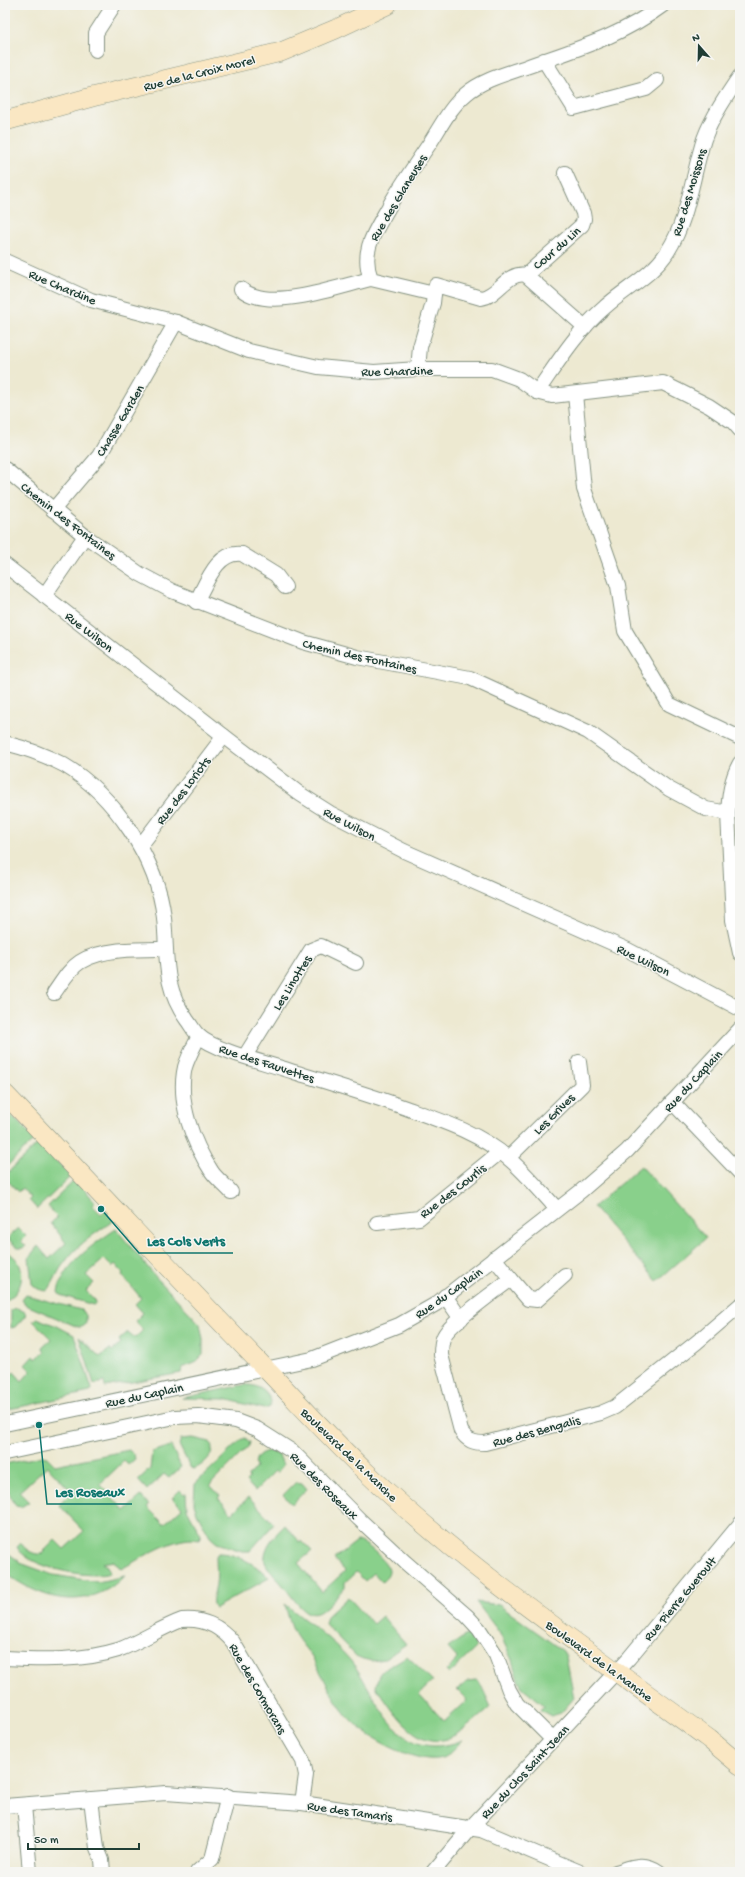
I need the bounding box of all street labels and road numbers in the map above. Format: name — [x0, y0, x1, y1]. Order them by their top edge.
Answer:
street label: Rue de la Croix Morel — [142, 53, 257, 96]
street label: Rue des Moissons — [670, 146, 711, 238]
street label: Rue des Glaneuses — [367, 151, 432, 244]
street label: Cour du Lin — [531, 224, 585, 274]
street label: Rue Chardine — [26, 267, 98, 309]
street label: Rue Chardine — [361, 364, 433, 381]
street label: Chasse Garden — [94, 382, 149, 460]
street label: Chemin des Fontaines — [17, 480, 119, 565]
street label: Rue Wilson — [61, 609, 116, 657]
street label: Chemin des Fontaines — [301, 637, 419, 678]
street label: Rue des Loriots — [154, 754, 215, 828]
street label: Rue Wilson — [320, 805, 378, 846]
street label: Rue Wilson — [614, 942, 673, 981]
street label: Les Linottes — [270, 952, 317, 1014]
street label: Rue des Fauvettes — [217, 1042, 317, 1087]
street label: Rue du Caplain — [661, 1047, 727, 1116]
street label: Les Grives — [531, 1090, 579, 1139]
street label: Rue des Courlis — [417, 1161, 491, 1222]
street label: Rue du Caplain — [413, 1265, 487, 1323]
street label: Rue du Caplain — [104, 1381, 186, 1412]
street label: Boulevard de la Manche — [296, 1405, 400, 1506]
street label: Rue des Bengalis — [491, 1413, 583, 1451]
street label: Rue des Roseaux — [286, 1450, 361, 1524]
street label: Rue Pierre Gueroult — [641, 1553, 721, 1645]
street label: Boulevard de la Manche — [541, 1618, 655, 1706]
street label: Rue des Cormorans — [225, 1641, 289, 1738]
street label: Rue du Clos Saint-Jean — [479, 1722, 574, 1823]
street label: Rue des Tamaris — [306, 1799, 394, 1826]

